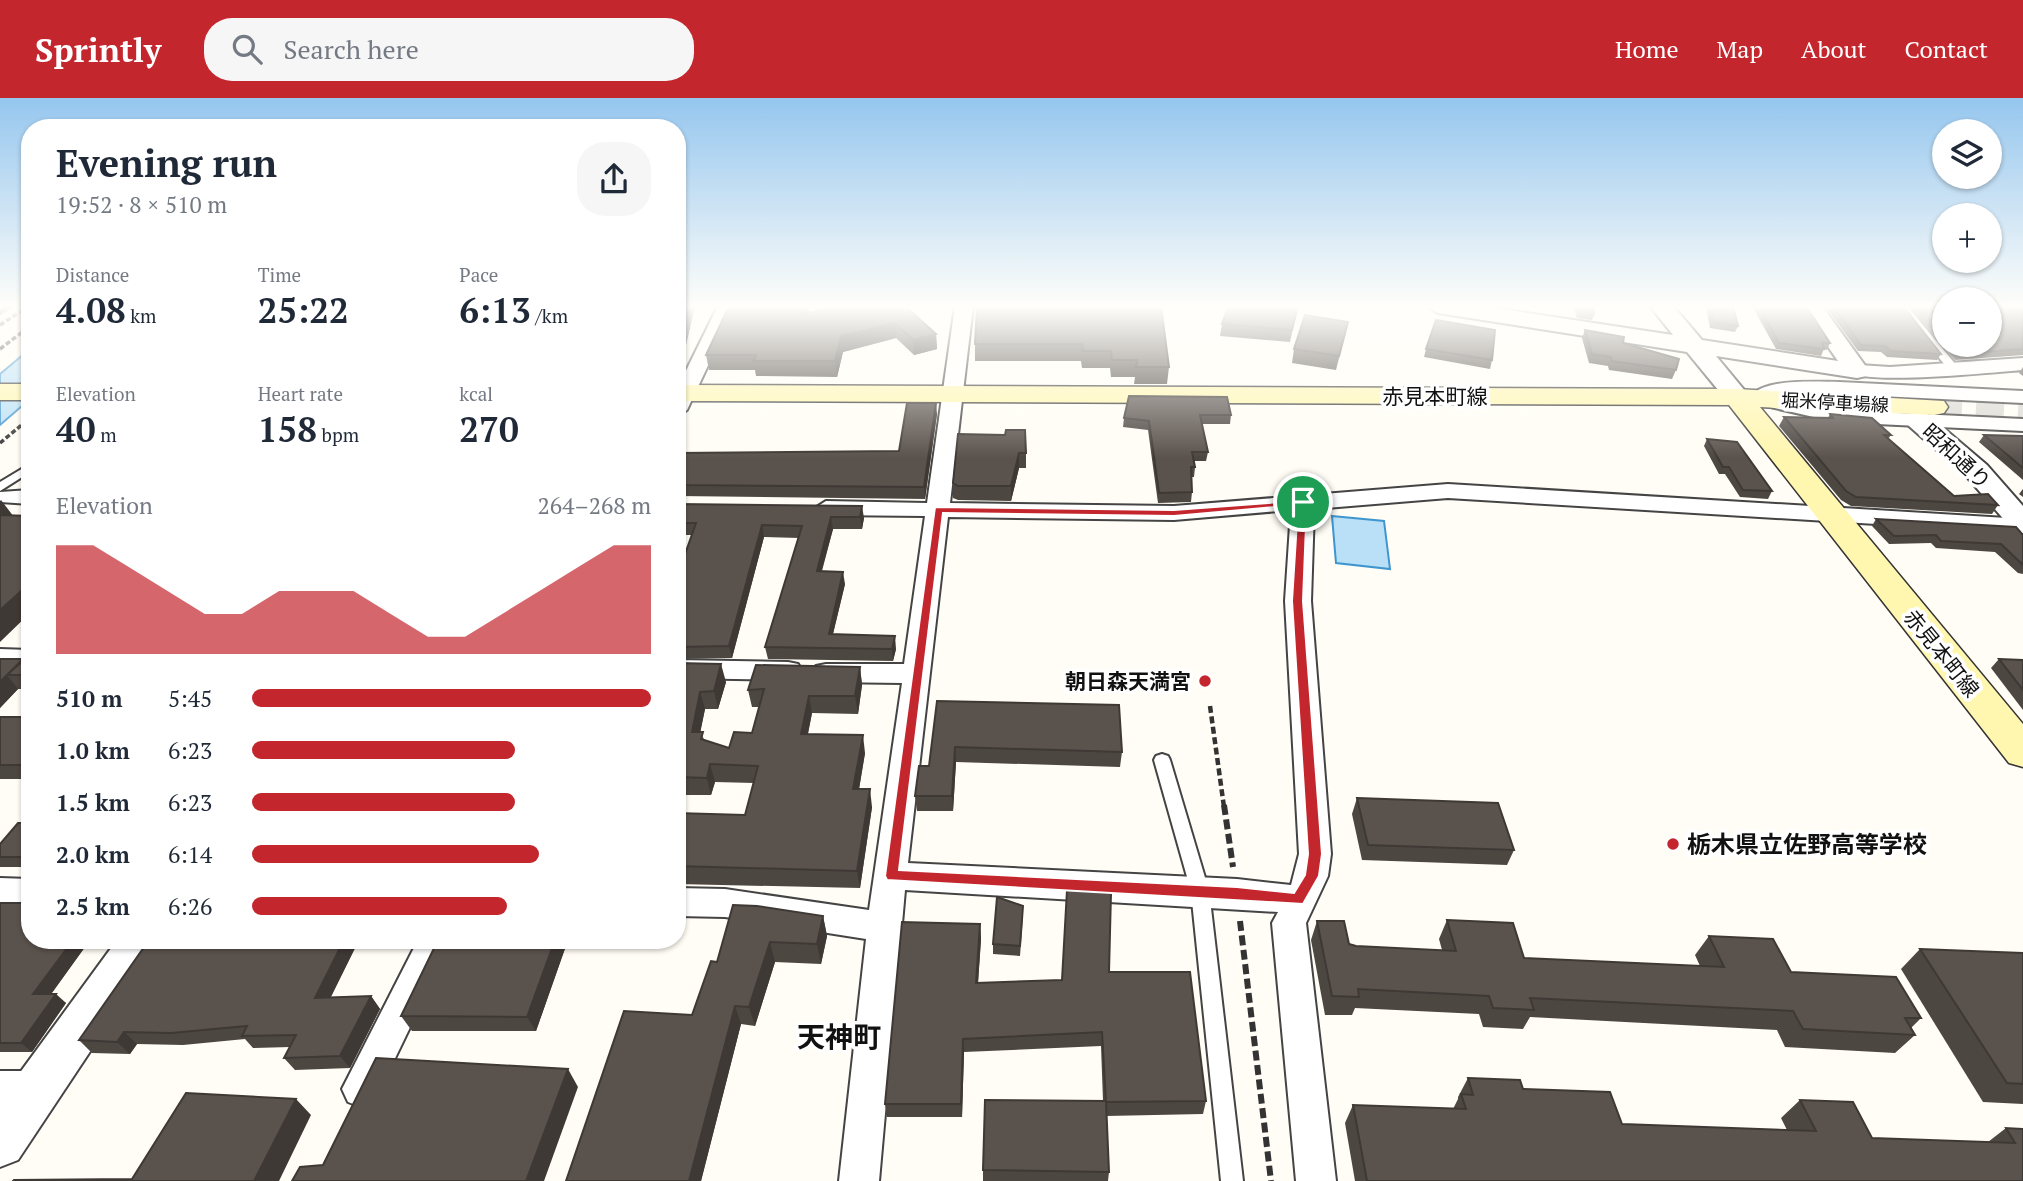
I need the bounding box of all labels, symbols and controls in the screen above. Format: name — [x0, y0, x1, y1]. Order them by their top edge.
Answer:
search box — [204, 18, 694, 81]
text: Sprintly — [35, 28, 162, 71]
icon: search — [228, 30, 266, 68]
text: Search here — [284, 32, 419, 66]
text: Home — [1615, 33, 1679, 65]
text: Map — [1717, 33, 1763, 65]
text: About — [1801, 33, 1867, 65]
text: Contact — [1905, 33, 1988, 65]
map controls — [1932, 119, 2002, 357]
button: layers — [1932, 119, 2002, 189]
text: Evening run — [56, 138, 277, 188]
button: share — [577, 142, 651, 216]
text: 19:52 · 8 × 510 m — [56, 189, 227, 220]
button: + — [1932, 203, 2002, 273]
text: Distance — [56, 262, 129, 287]
text: Time — [258, 262, 301, 287]
text: Pace — [459, 262, 498, 287]
text: 4.08 — [56, 287, 126, 333]
text: 25:22 — [258, 287, 349, 333]
text: 6:13 — [459, 287, 531, 333]
button: − — [1932, 287, 2002, 357]
text: km — [126, 303, 157, 328]
text: /km — [531, 303, 568, 328]
text: Elevation — [56, 381, 136, 406]
text: Heart rate — [258, 381, 343, 406]
text: kcal — [459, 381, 493, 406]
street label: 赤見本町線 — [1383, 382, 1488, 410]
street label: 堀米停車場線 — [1780, 387, 1890, 417]
text: 40 — [56, 406, 96, 452]
text: 158 — [258, 406, 317, 452]
text: 270 — [459, 406, 519, 452]
street label: 昭和通り — [1917, 417, 1997, 495]
text: m — [96, 422, 117, 447]
text: bpm — [317, 422, 359, 447]
pin — [1273, 472, 1333, 532]
icon: arrive — [1284, 483, 1322, 521]
text: Elevation — [56, 490, 153, 521]
text: 264–268 m — [538, 490, 651, 521]
street label: 赤見本町線 — [1898, 603, 1986, 703]
place label: 朝日森天満宮 — [1065, 667, 1191, 695]
marker: 朝日森天満宮 — [1197, 673, 1213, 689]
text: 510 m — [56, 683, 122, 714]
text: 5:45 — [168, 683, 212, 714]
text: 1.0 km — [56, 735, 130, 766]
text: 6:23 — [168, 735, 212, 766]
text: 1.5 km — [56, 787, 130, 818]
text: 6:23 — [168, 787, 212, 818]
place label: 栃木県立佐野高等学校 — [1687, 828, 1927, 860]
marker: 栃木県立佐野高等学校 — [1665, 836, 1681, 852]
text: 2.0 km — [56, 839, 130, 870]
text: 6:14 — [168, 839, 212, 870]
text: 2.5 km — [56, 891, 130, 922]
text: 6:26 — [168, 891, 212, 922]
district label: 天神町 — [797, 1018, 881, 1055]

